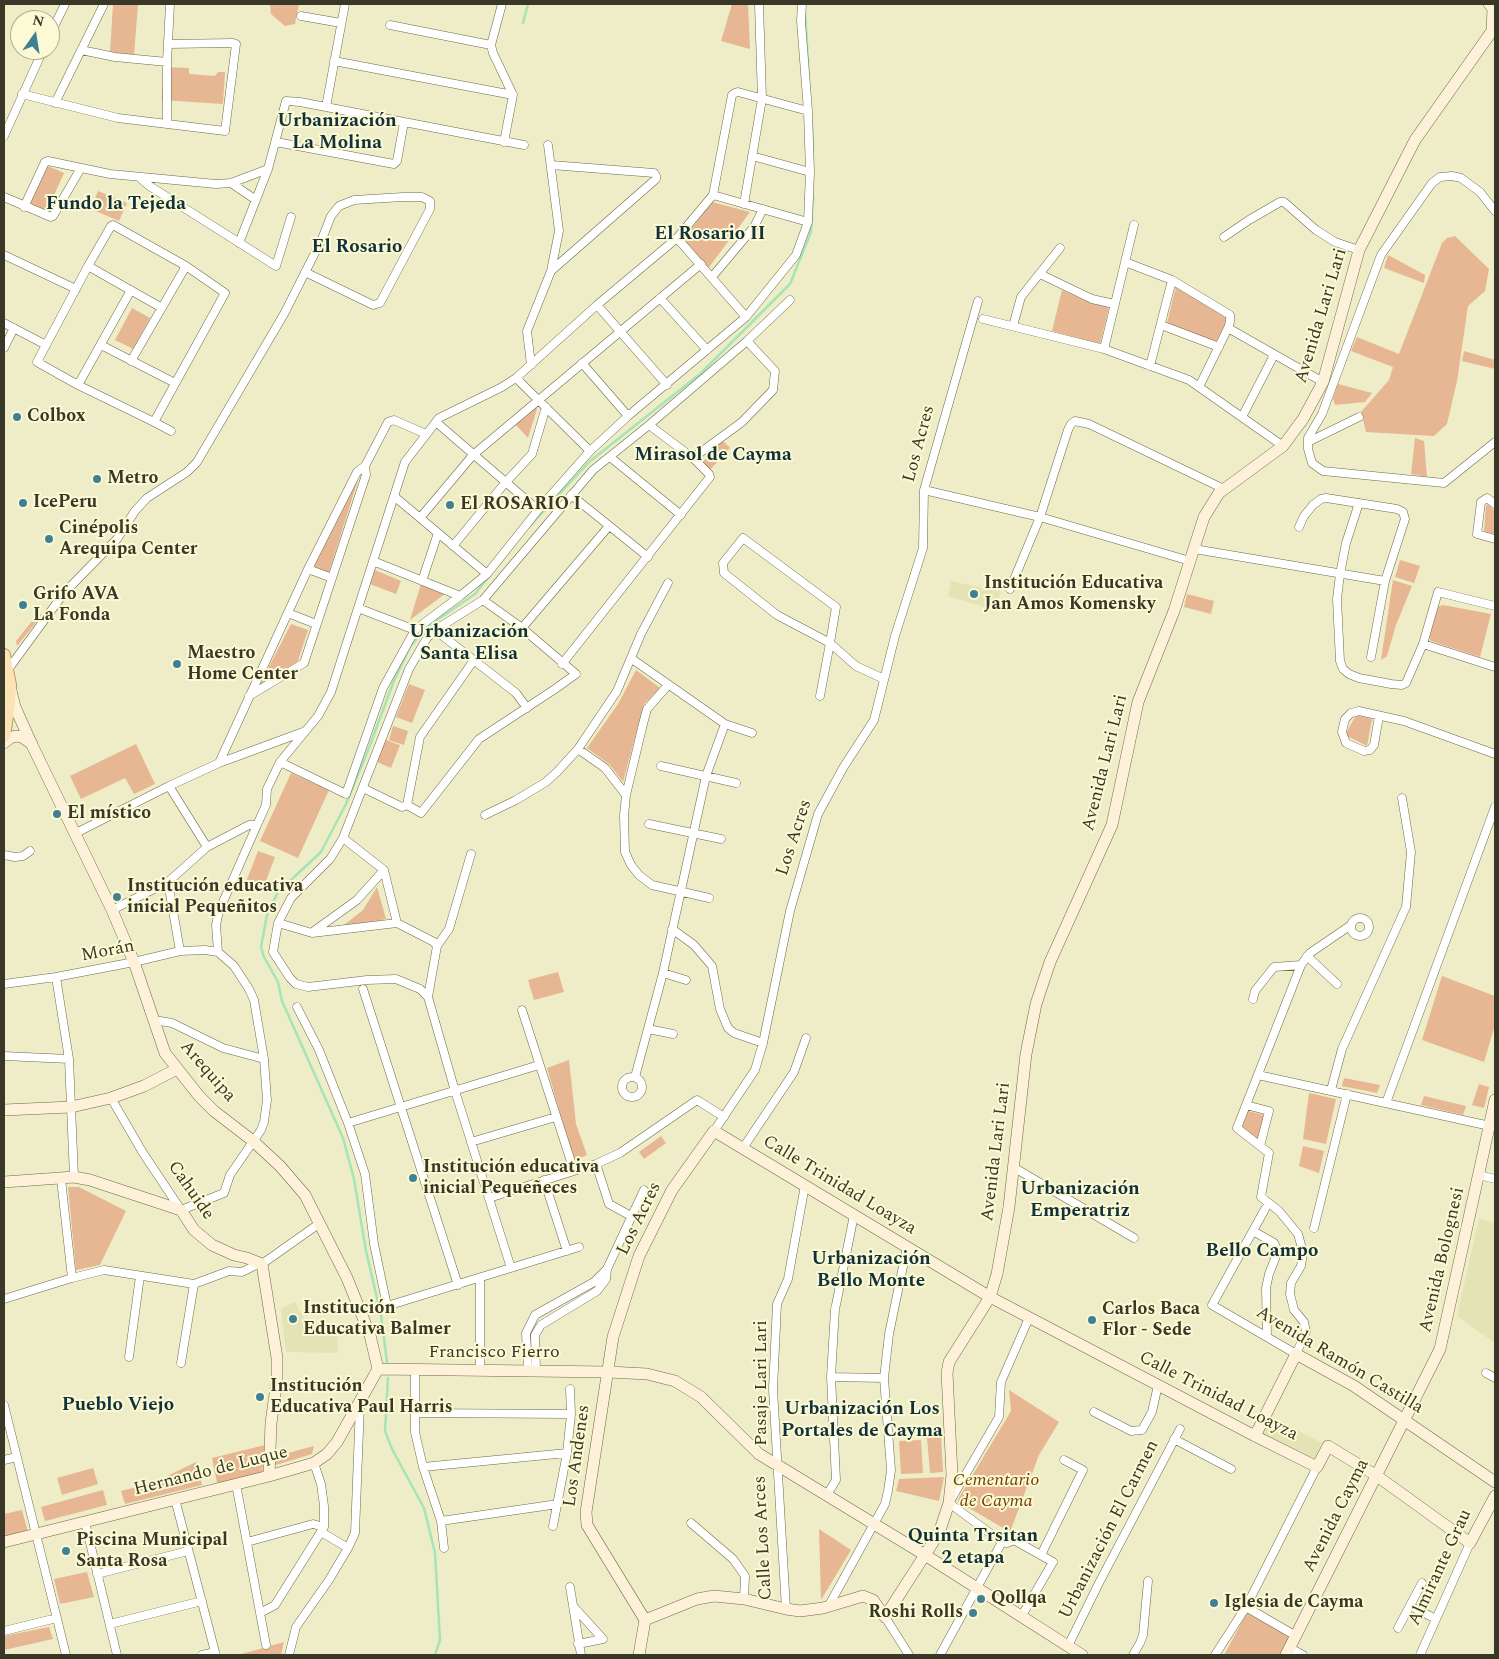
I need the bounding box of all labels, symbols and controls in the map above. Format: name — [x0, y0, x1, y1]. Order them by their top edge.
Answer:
text: N — [30, 9, 46, 32]
north arrow — [10, 10, 60, 60]
district label: Urbanización La Molina — [277, 111, 397, 155]
district label: Fundo la Tejeda — [46, 194, 186, 216]
district label: El Rosario II — [654, 224, 766, 246]
district label: El Rosario — [312, 237, 402, 259]
street label: Avenida Lari Lari — [1291, 246, 1353, 386]
street label: Los Acres — [899, 403, 941, 485]
place label: Colbox — [27, 406, 86, 428]
marker: Colbox — [11, 411, 23, 423]
district label: Mirasol de Cayma — [634, 445, 792, 467]
place label: Metro — [107, 468, 158, 490]
marker: Metro — [91, 473, 103, 485]
place label: IcePeru — [33, 492, 97, 514]
place label: El ROSARIO I — [460, 494, 581, 516]
marker: IcePeru — [17, 497, 29, 509]
marker: El ROSARIO I — [444, 499, 456, 511]
place label: Cinépolis Arequipa Center — [59, 518, 197, 560]
marker: Cinépolis Arequipa Center — [43, 533, 55, 545]
place label: Institución Educativa Jan Amos Komensky — [984, 573, 1163, 616]
place label: Grifo AVA La Fonda — [33, 584, 119, 626]
marker: Institución Educativa Jan Amos Komensky — [968, 588, 980, 600]
marker: Grifo AVA La Fonda — [17, 599, 29, 611]
district label: Urbanización Santa Elisa — [409, 622, 529, 666]
place label: Maestro Home Center — [187, 643, 298, 686]
marker: Maestro Home Center — [171, 658, 183, 670]
street label: Avenida Lari Lari — [1079, 692, 1133, 834]
street label: Los Acres — [773, 797, 817, 879]
place label: El místico — [67, 803, 151, 825]
marker: El místico — [51, 808, 63, 820]
place label: Institución educativa inicial Pequeñitos — [127, 876, 303, 919]
marker: Institución educativa inicial Pequeñitos — [111, 891, 123, 903]
street label: Morán — [80, 936, 136, 968]
street label: Arequipa — [174, 1037, 240, 1107]
street label: Avenida Lari Lari — [978, 1081, 1016, 1223]
street label: Calle Trinidad Loayza — [758, 1132, 920, 1240]
street label: Cahuide — [162, 1157, 218, 1225]
place label: Institución educativa inicial Pequeñeces — [423, 1157, 599, 1200]
marker: Institución educativa inicial Pequeñeces — [407, 1172, 419, 1184]
street label: Los Acres — [613, 1179, 667, 1259]
district label: Urbanización Emperatriz — [1020, 1179, 1140, 1223]
street label: Avenida Bolognesi — [1416, 1185, 1470, 1335]
district label: Bello Campo — [1206, 1241, 1318, 1263]
district label: Urbanización Bello Monte — [811, 1249, 931, 1293]
place label: Institución Educativa Balmer — [303, 1298, 451, 1340]
place label: Carlos Baca Flor - Sede — [1102, 1299, 1200, 1342]
street label: Avenida Ramón Castilla — [1251, 1302, 1427, 1420]
marker: Institución Educativa Balmer — [287, 1313, 299, 1325]
marker: Carlos Baca Flor - Sede — [1086, 1314, 1098, 1326]
street label: Pasaje Lari Lari — [751, 1320, 773, 1446]
street label: Francisco Fierro — [428, 1342, 560, 1364]
street label: Calle Trinidad Loayza — [1135, 1348, 1301, 1446]
place label: Institución Educativa Paul Harris — [270, 1376, 453, 1418]
marker: Institución Educativa Paul Harris — [254, 1391, 266, 1403]
district label: Pueblo Viejo — [62, 1395, 174, 1417]
district label: Urbanización Los Portales de Cayma — [781, 1399, 943, 1443]
street label: Los Andenes — [560, 1403, 596, 1509]
street label: Urbanización El Carmen — [1055, 1437, 1165, 1623]
street label: Hernando de Luque — [132, 1442, 290, 1502]
street label: Avenida Cayma — [1299, 1456, 1375, 1576]
park label: Cementario de Cayma — [953, 1470, 1039, 1512]
street label: Calle Los Arces — [750, 1475, 778, 1601]
street label: Almirante Grau — [1405, 1506, 1477, 1630]
district label: Quinta Trsitan 2 etapa — [908, 1526, 1038, 1570]
place label: Piscina Municipal Santa Rosa — [76, 1530, 228, 1572]
marker: Piscina Municipal Santa Rosa — [60, 1545, 72, 1557]
place label: Qollqa — [991, 1588, 1047, 1610]
place label: Iglesia de Cayma — [1224, 1592, 1364, 1614]
marker: Qollqa — [975, 1593, 987, 1605]
marker: Iglesia de Cayma — [1208, 1597, 1220, 1609]
place label: Roshi Rolls — [868, 1602, 963, 1624]
marker: Roshi Rolls — [967, 1607, 979, 1619]

